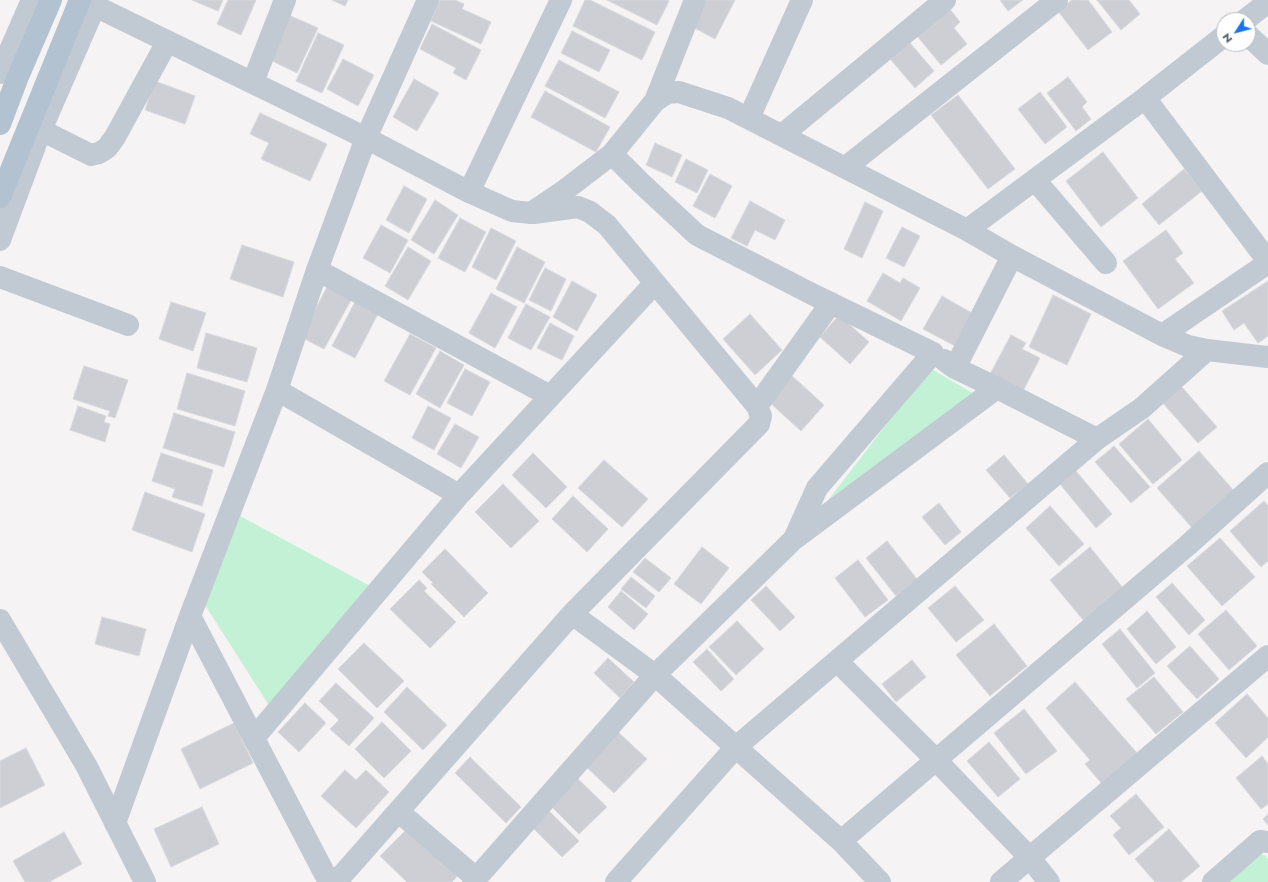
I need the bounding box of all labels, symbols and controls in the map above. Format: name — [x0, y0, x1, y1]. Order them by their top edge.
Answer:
north arrow — [1216, 12, 1256, 52]
text: N — [1218, 30, 1236, 47]

